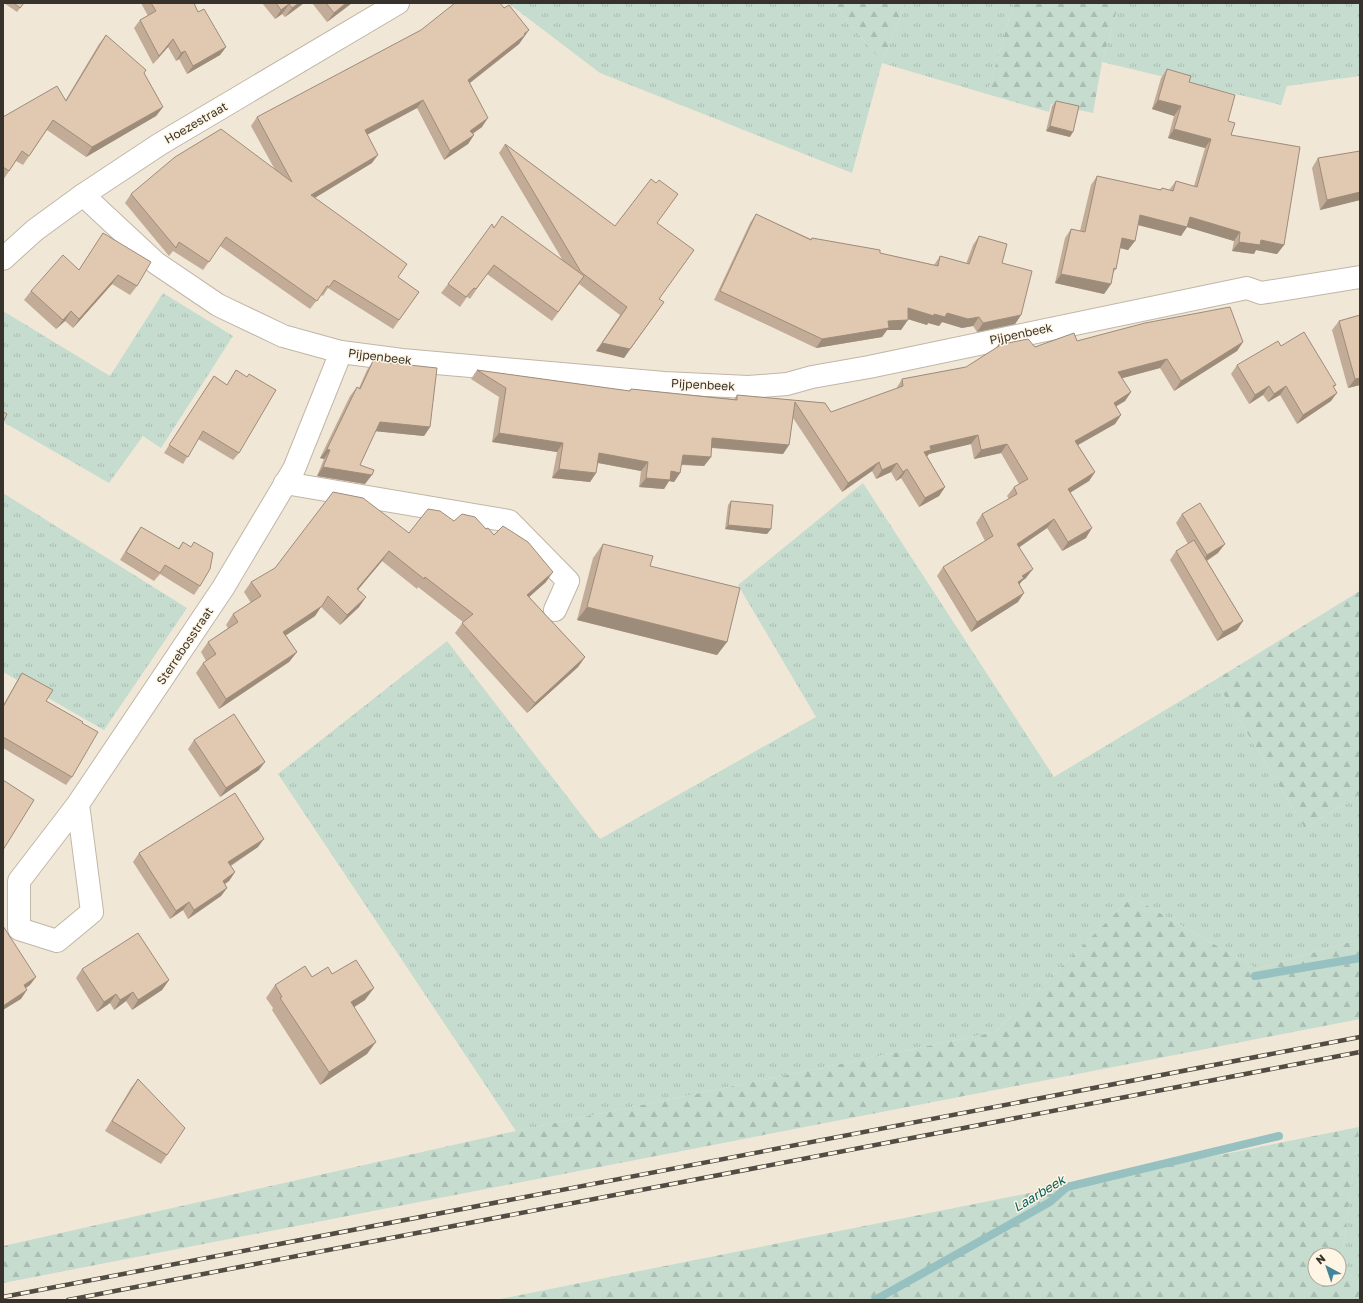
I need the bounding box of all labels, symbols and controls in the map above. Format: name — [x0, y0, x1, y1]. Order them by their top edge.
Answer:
street label: Hoezestraat — [162, 98, 230, 147]
street label: Pijpenbeek — [988, 319, 1054, 348]
street label: Pijpenbeek — [347, 345, 413, 368]
street label: Pijpenbeek — [671, 375, 736, 394]
street label: Sterrebosstraat — [153, 604, 216, 687]
water label: Laarbeek — [1010, 1170, 1069, 1215]
north arrow — [1307, 1247, 1347, 1287]
text: N — [1313, 1251, 1328, 1267]

